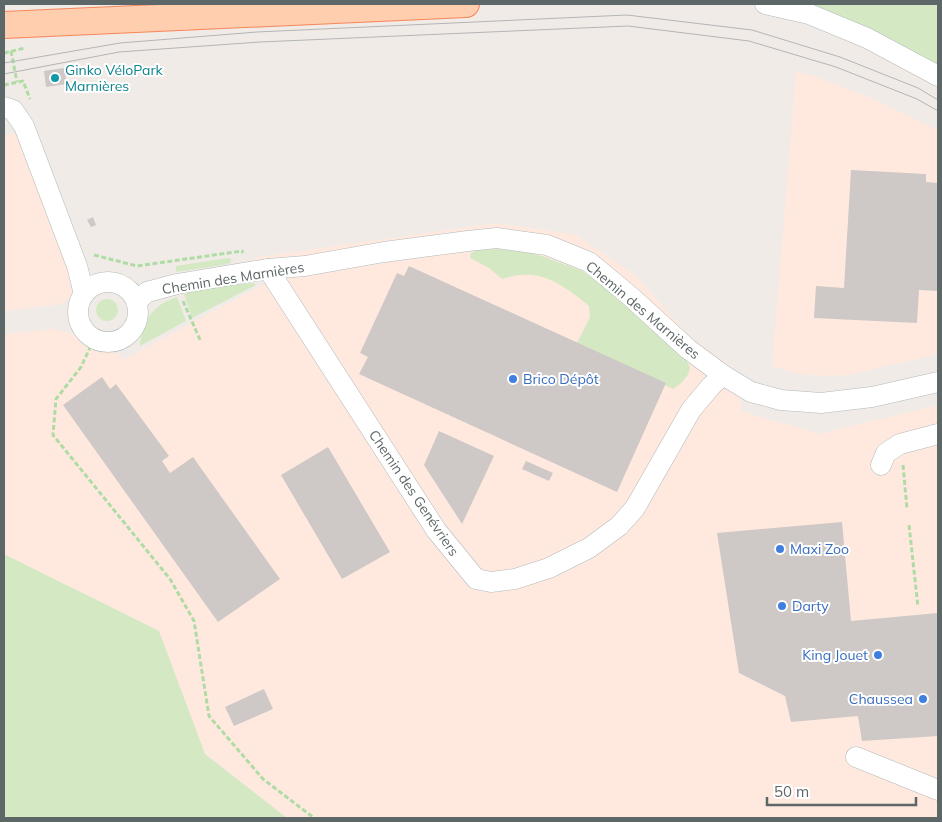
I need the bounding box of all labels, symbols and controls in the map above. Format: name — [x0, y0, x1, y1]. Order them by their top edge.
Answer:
place label: Ginko VéloPark Marnières — [65, 61, 164, 95]
marker: Ginko VéloPark Marnières — [49, 72, 61, 84]
street label: Chemin des Marnières — [582, 257, 704, 363]
street label: Chemin des Marnières — [161, 258, 305, 298]
place label: Brico Dépôt — [523, 370, 599, 388]
marker: Brico Dépôt — [507, 373, 519, 385]
street label: Chemin des Genévriers — [365, 426, 463, 560]
place label: Maxi Zoo — [790, 540, 849, 558]
marker: Maxi Zoo — [774, 543, 786, 555]
place label: Darty — [792, 597, 829, 615]
marker: Darty — [776, 600, 788, 612]
place label: King Jouet — [802, 646, 868, 664]
marker: King Jouet — [872, 649, 884, 661]
place label: Chaussea — [849, 690, 913, 708]
marker: Chaussea — [917, 693, 929, 705]
scale bar — [767, 774, 916, 806]
text: 50 m — [774, 782, 809, 801]

